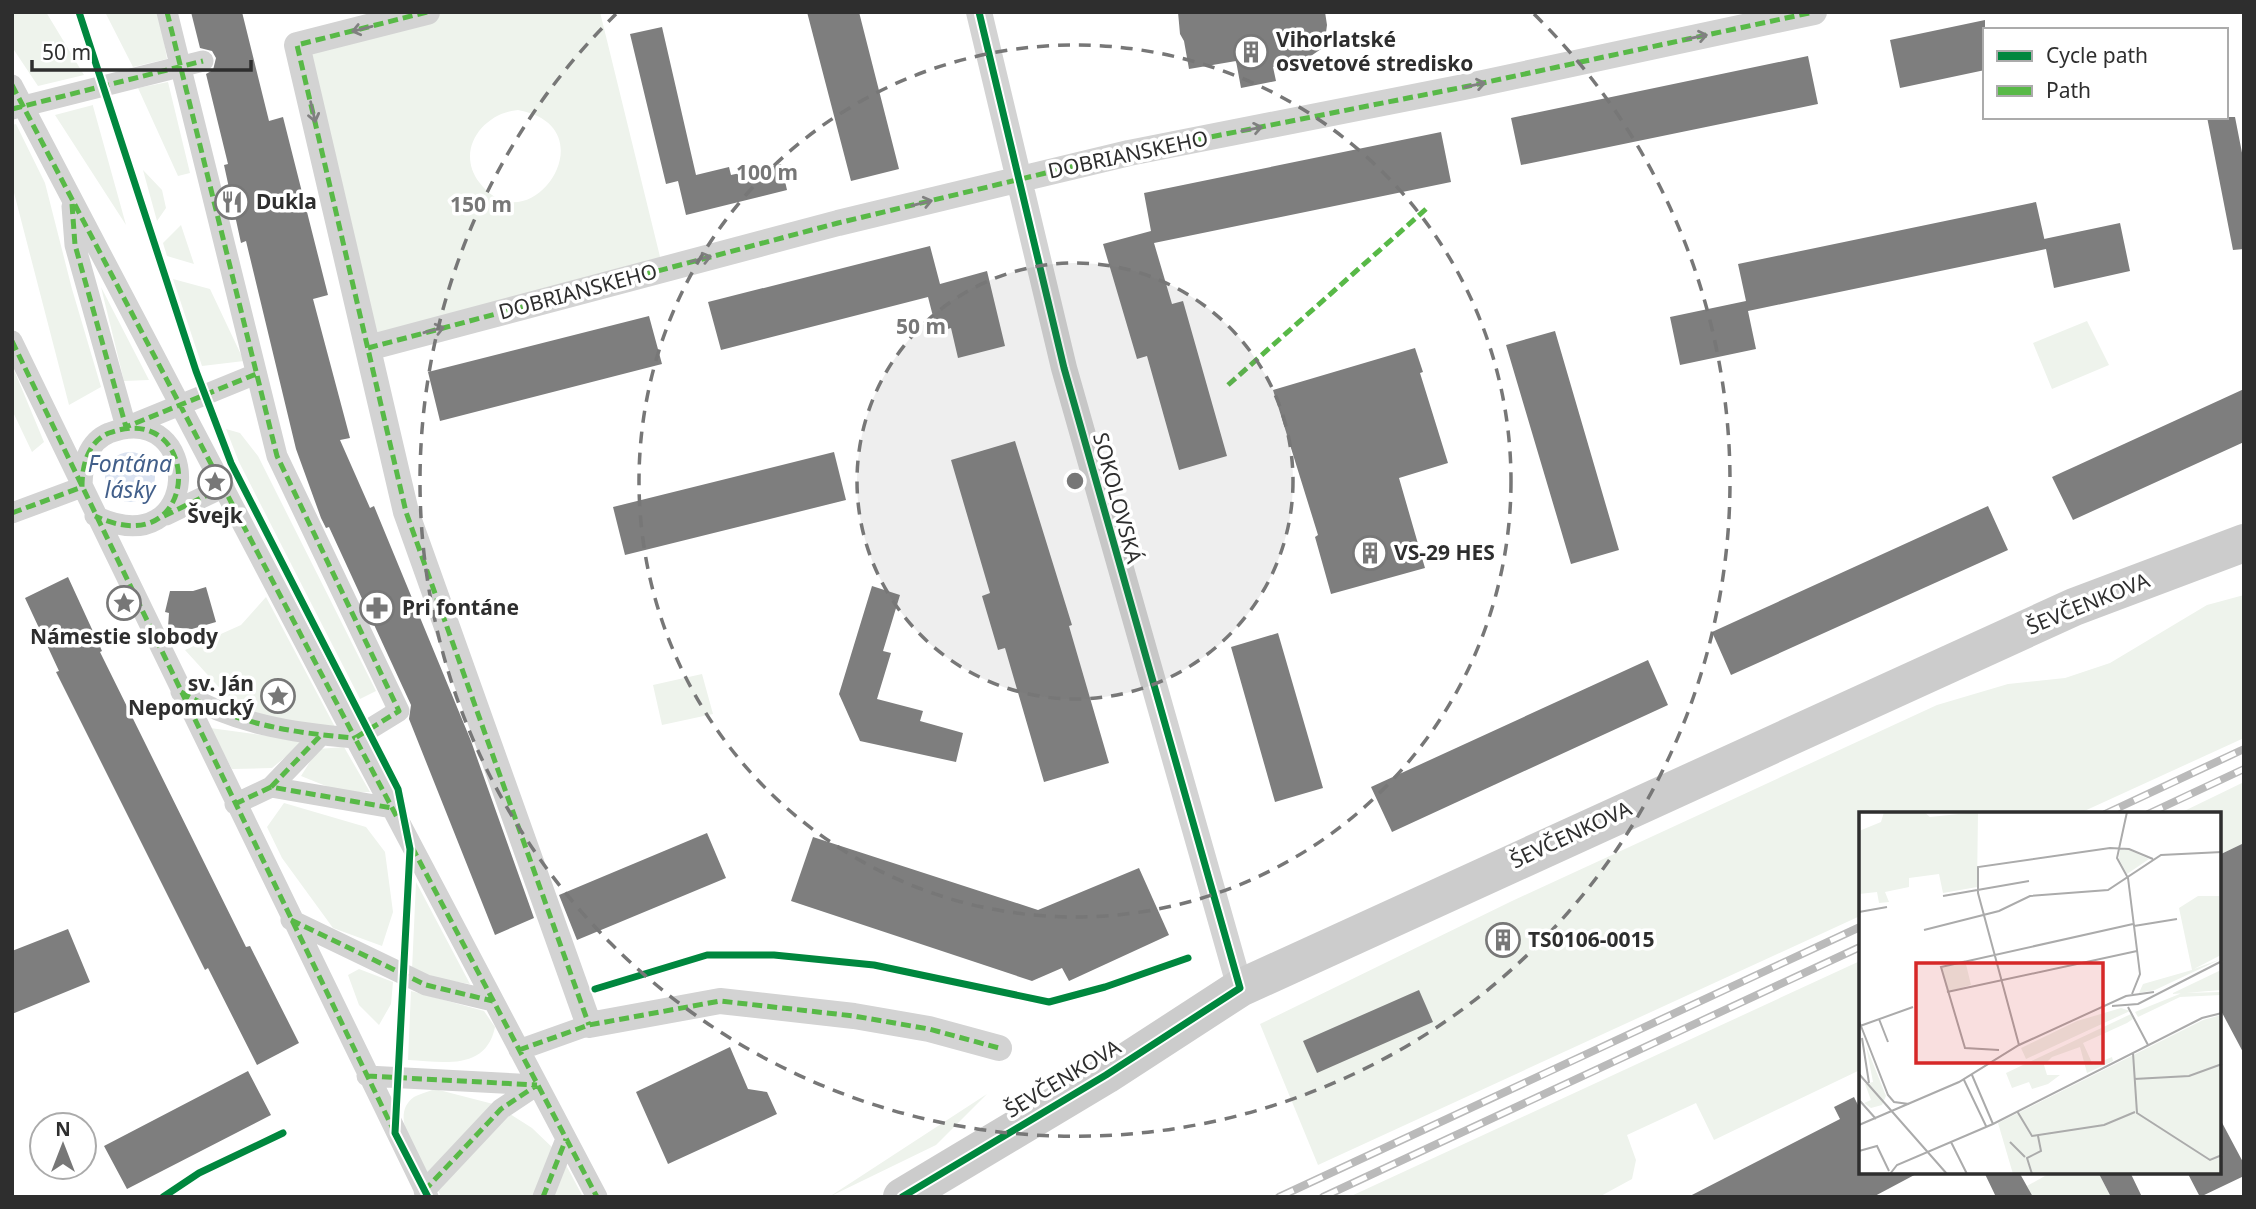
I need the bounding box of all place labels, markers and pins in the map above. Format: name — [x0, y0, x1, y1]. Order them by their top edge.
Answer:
place label: Vihorlatské osvetové stredisko — [1276, 25, 1473, 77]
building icon: Vihorlatské osvetové stredisko — [1232, 33, 1270, 71]
restaurant icon: Dukla — [213, 183, 251, 221]
place label: Dukla — [256, 187, 317, 215]
place icon: Švejk — [196, 463, 234, 501]
centre of rings — [1063, 469, 1087, 493]
place label: Švejk — [187, 501, 244, 529]
building icon: VS-29 HES — [1351, 534, 1389, 572]
place label: VS-29 HES — [1394, 538, 1495, 566]
place icon: Námestie slobody — [105, 584, 143, 622]
pharmacy icon: Pri fontáne — [358, 589, 396, 627]
place label: Pri fontáne — [402, 593, 519, 621]
place label: Námestie slobody — [30, 622, 218, 650]
place label: sv. Ján Nepomucký — [128, 669, 254, 721]
place icon: sv. Ján Nepomucký — [259, 677, 297, 715]
building icon: TS0106-0015 — [1484, 921, 1522, 959]
place label: TS0106-0015 — [1528, 925, 1655, 953]

